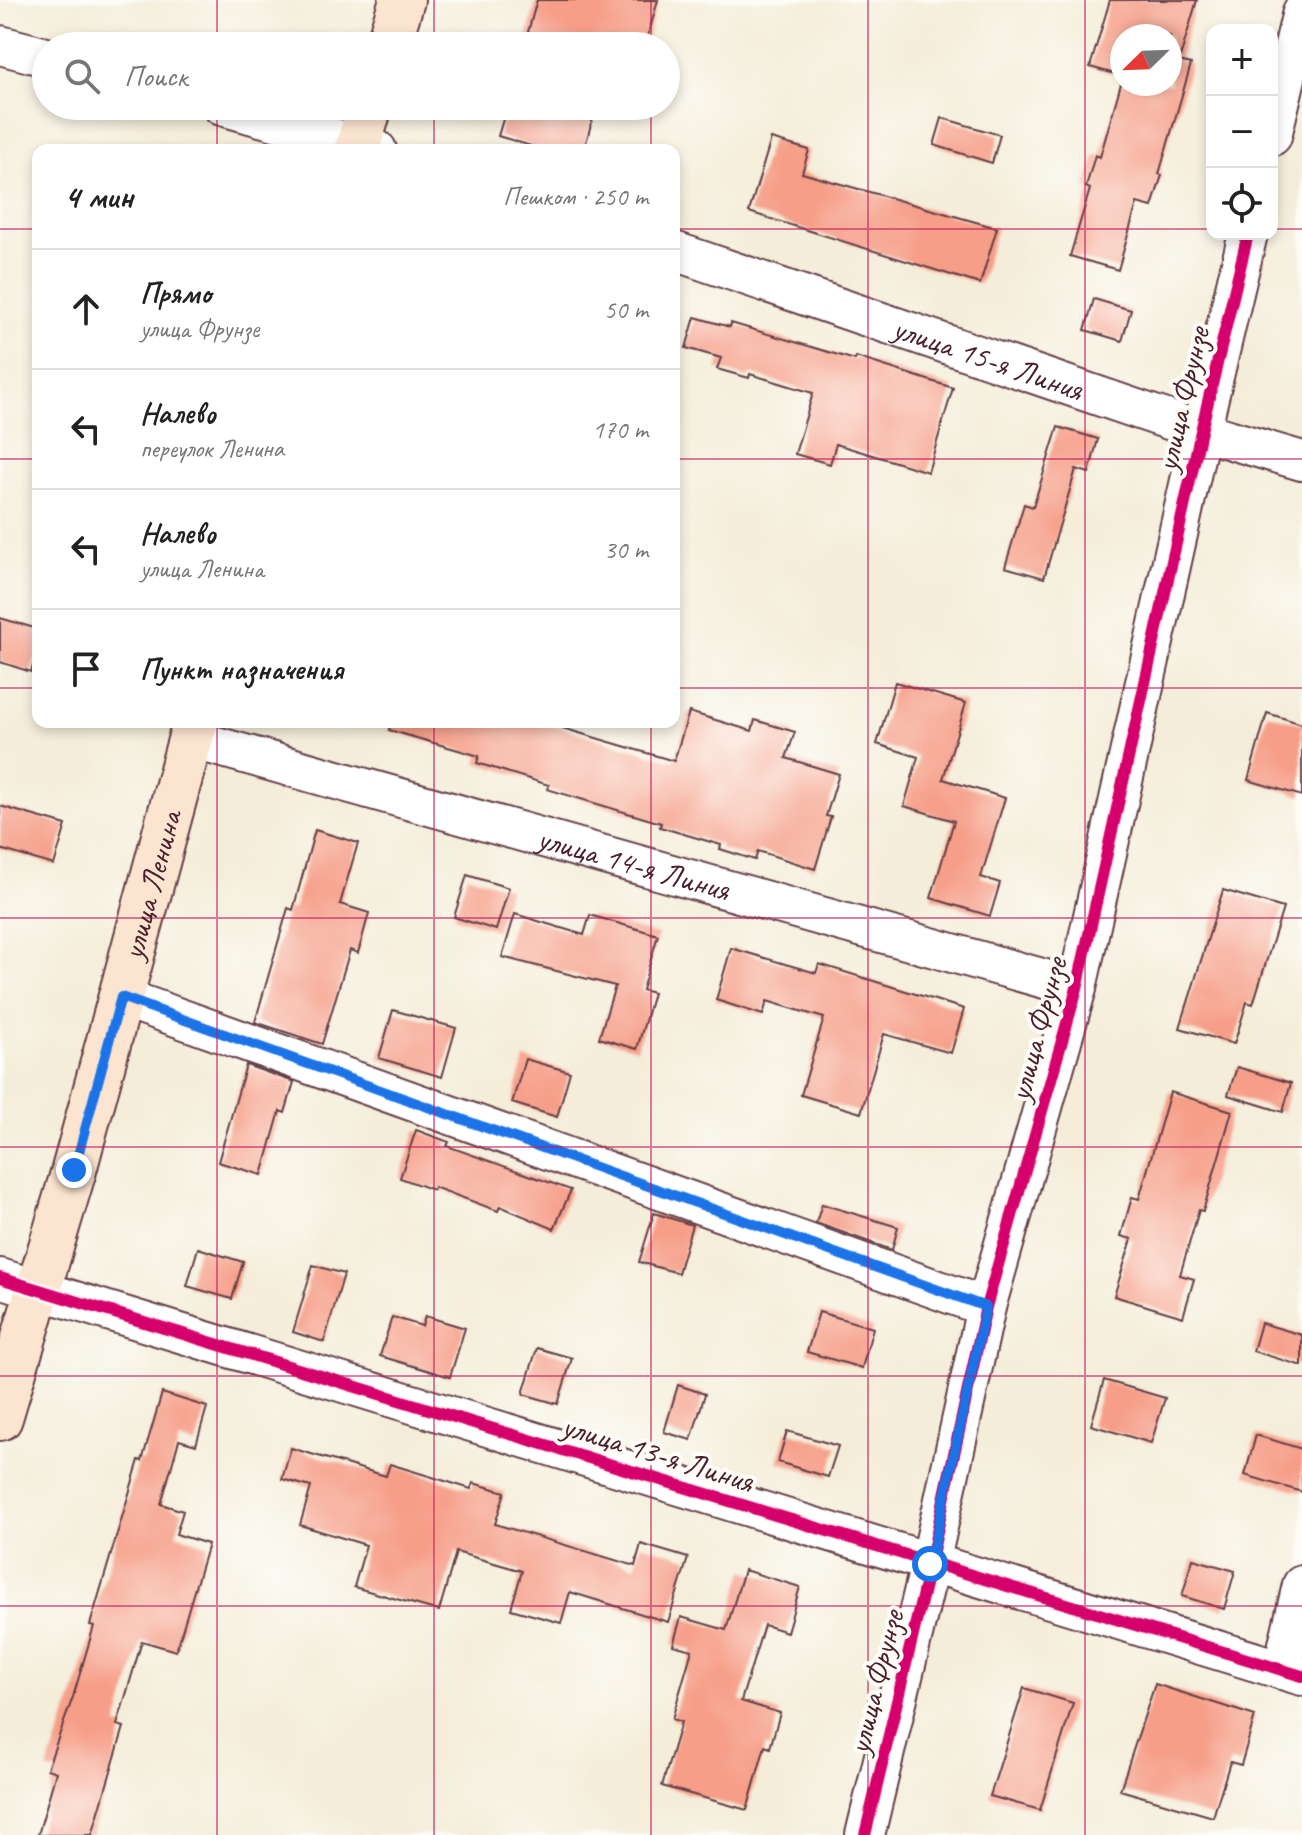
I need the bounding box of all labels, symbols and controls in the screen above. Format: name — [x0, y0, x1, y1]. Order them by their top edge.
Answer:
north arrow — [1110, 24, 1182, 96]
map controls — [1206, 24, 1278, 240]
button: + — [1206, 24, 1278, 96]
search box — [32, 32, 680, 120]
icon: search — [60, 54, 104, 98]
text: Поиск — [124, 57, 187, 95]
button: − — [1206, 96, 1278, 168]
button: locate — [1206, 168, 1278, 240]
text: 4 мин — [64, 175, 133, 218]
text: Пешком · 250 m — [503, 180, 648, 213]
text: Прямо — [140, 274, 211, 312]
icon: ahead — [64, 287, 108, 331]
text: 50 m — [604, 293, 648, 326]
street label: улица 15-я Линия — [886, 307, 1089, 411]
text: улица Фрунзе — [140, 312, 259, 345]
street label: улица Фрунзе — [1146, 321, 1220, 477]
text: Налево — [140, 394, 216, 432]
icon: left — [64, 407, 108, 451]
text: 170 m — [592, 413, 648, 446]
text: переулок Ленина — [140, 432, 284, 465]
text: Налево — [140, 514, 216, 552]
icon: left — [64, 527, 108, 571]
text: 30 m — [604, 533, 648, 566]
text: улица Ленина — [140, 552, 264, 585]
icon: arrive — [64, 647, 108, 691]
text: Пункт назначения — [140, 650, 343, 688]
street label: улица Ленина — [111, 804, 192, 966]
street label: улица 14-я Линия — [531, 817, 736, 911]
street label: улица Фрунзе — [998, 951, 1077, 1107]
route end — [56, 1152, 92, 1188]
street label: улица 13-я Линия — [555, 1404, 760, 1502]
route start — [912, 1546, 948, 1582]
street label: улица Фрунзе — [837, 1604, 914, 1760]

